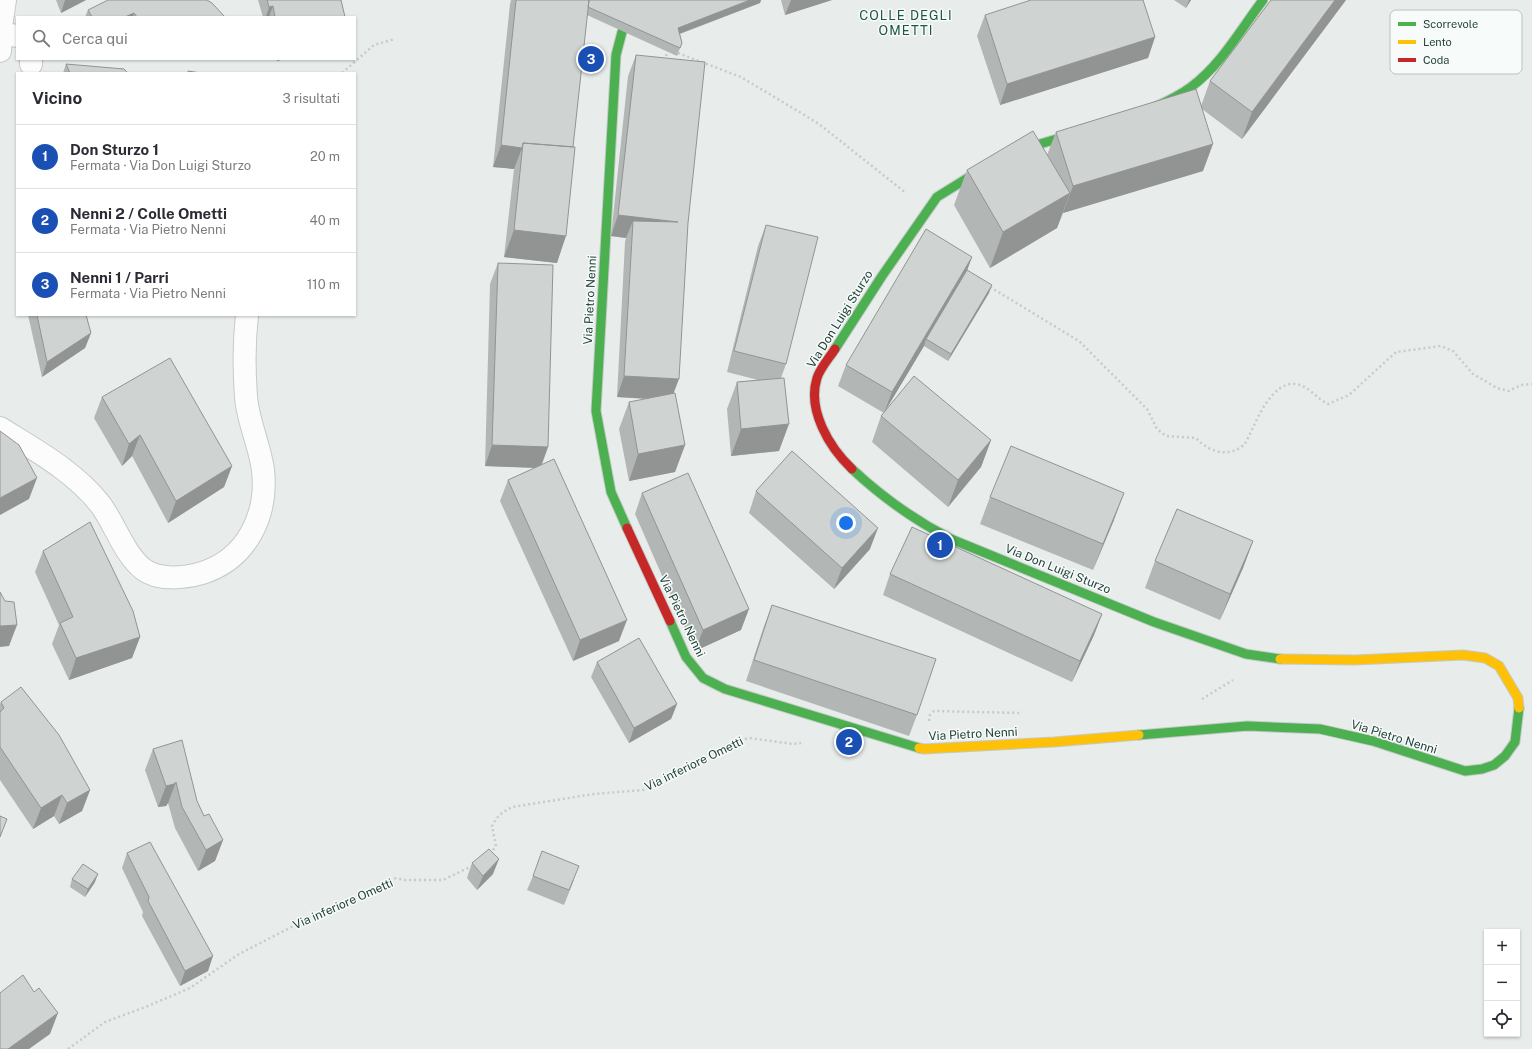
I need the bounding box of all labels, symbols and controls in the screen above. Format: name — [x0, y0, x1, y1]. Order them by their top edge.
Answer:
district label: COLLE DEGLI OMETTI — [859, 8, 953, 38]
legend — [1390, 10, 1522, 74]
search box — [16, 16, 356, 60]
text: Scorrevole — [1423, 18, 1478, 30]
icon: search — [30, 27, 52, 49]
text: Cerca qui — [62, 30, 128, 47]
text: Lento — [1423, 36, 1452, 48]
pin: 3 — [578, 44, 604, 74]
text: Coda — [1423, 54, 1449, 66]
text: Vicino — [32, 88, 82, 108]
text: 3 risultati — [283, 91, 340, 106]
text: Don Sturzo 1 — [70, 141, 159, 158]
text: 1 — [42, 149, 48, 164]
text: 20 m — [310, 149, 340, 164]
text: Fermata · Via Don Luigi Sturzo — [70, 158, 251, 173]
text: Nenni 2 / Colle Ometti — [70, 205, 227, 222]
text: 2 — [41, 213, 49, 228]
text: 40 m — [309, 213, 340, 228]
text: Fermata · Via Pietro Nenni — [70, 222, 226, 237]
street label: Via Pietro Nenni — [581, 255, 599, 345]
street label: Via Don Luigi Sturzo — [804, 267, 876, 370]
text: Nenni 1 / Parri — [70, 269, 169, 286]
text: 3 — [41, 277, 49, 292]
text: 110 m — [307, 277, 340, 292]
text: Fermata · Via Pietro Nenni — [70, 286, 226, 301]
your location — [836, 513, 856, 533]
pin: 1 — [927, 530, 953, 560]
street label: Via Don Luigi Sturzo — [1003, 541, 1113, 597]
street label: Via Pietro Nenni — [656, 573, 708, 659]
street label: Via Pietro Nenni — [1349, 717, 1439, 757]
street label: Via Pietro Nenni — [928, 725, 1018, 743]
pin: 2 — [836, 727, 862, 757]
street label: Via inferiore Ometti — [642, 734, 746, 794]
street label: Via inferiore Ometti — [291, 876, 395, 932]
map controls — [1484, 929, 1520, 1037]
button: + — [1484, 929, 1520, 965]
button: − — [1484, 965, 1520, 1001]
button: locate — [1484, 1001, 1520, 1037]

